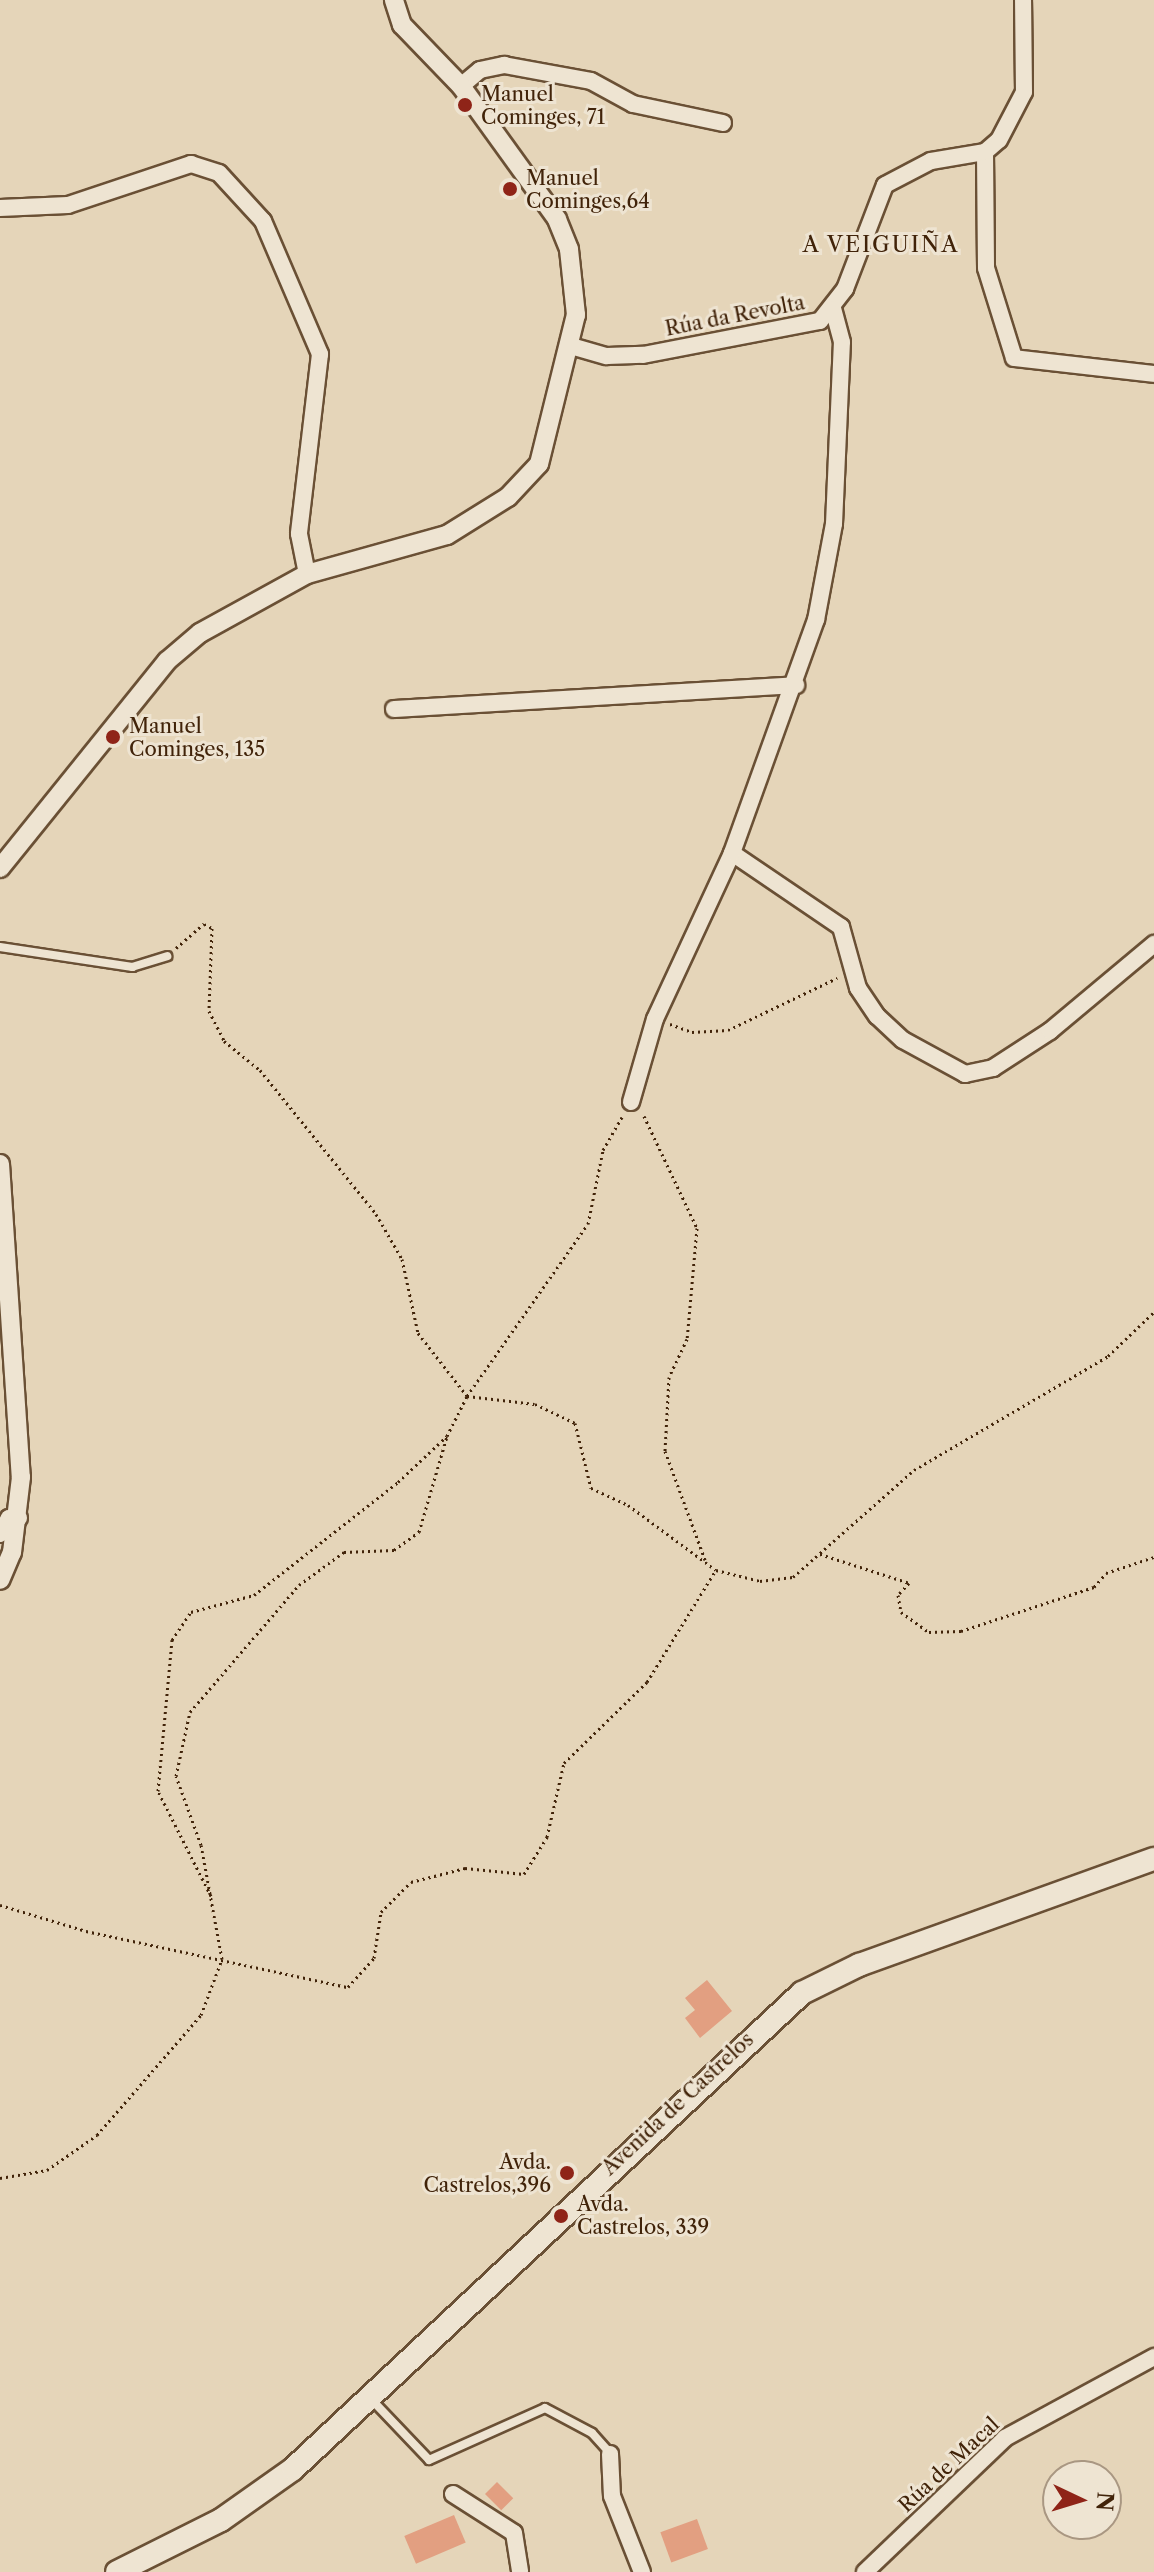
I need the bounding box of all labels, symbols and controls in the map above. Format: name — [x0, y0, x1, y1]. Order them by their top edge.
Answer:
place label: Manuel Cominges, 71 — [481, 82, 605, 129]
marker: Manuel Cominges, 71 — [456, 96, 474, 114]
place label: Manuel Cominges,64 — [526, 166, 650, 213]
marker: Manuel Cominges,64 — [501, 180, 519, 198]
district label: A VEIGUIÑA — [802, 232, 960, 258]
street label: Rúa da Revolta — [663, 291, 807, 341]
place label: Manuel Cominges, 135 — [129, 714, 265, 761]
marker: Manuel Cominges, 135 — [104, 728, 122, 746]
street label: Avenida de Castrelos — [597, 2028, 759, 2180]
place label: Avda. Castrelos,396 — [423, 2150, 551, 2197]
marker: Avda. Castrelos,396 — [558, 2164, 576, 2182]
place label: Avda. Castrelos, 339 — [577, 2192, 709, 2239]
marker: Avda. Castrelos, 339 — [552, 2207, 570, 2225]
street label: Rúa de Macal — [894, 2412, 1004, 2518]
north arrow — [1042, 2460, 1122, 2540]
text: N — [1090, 2491, 1119, 2512]

